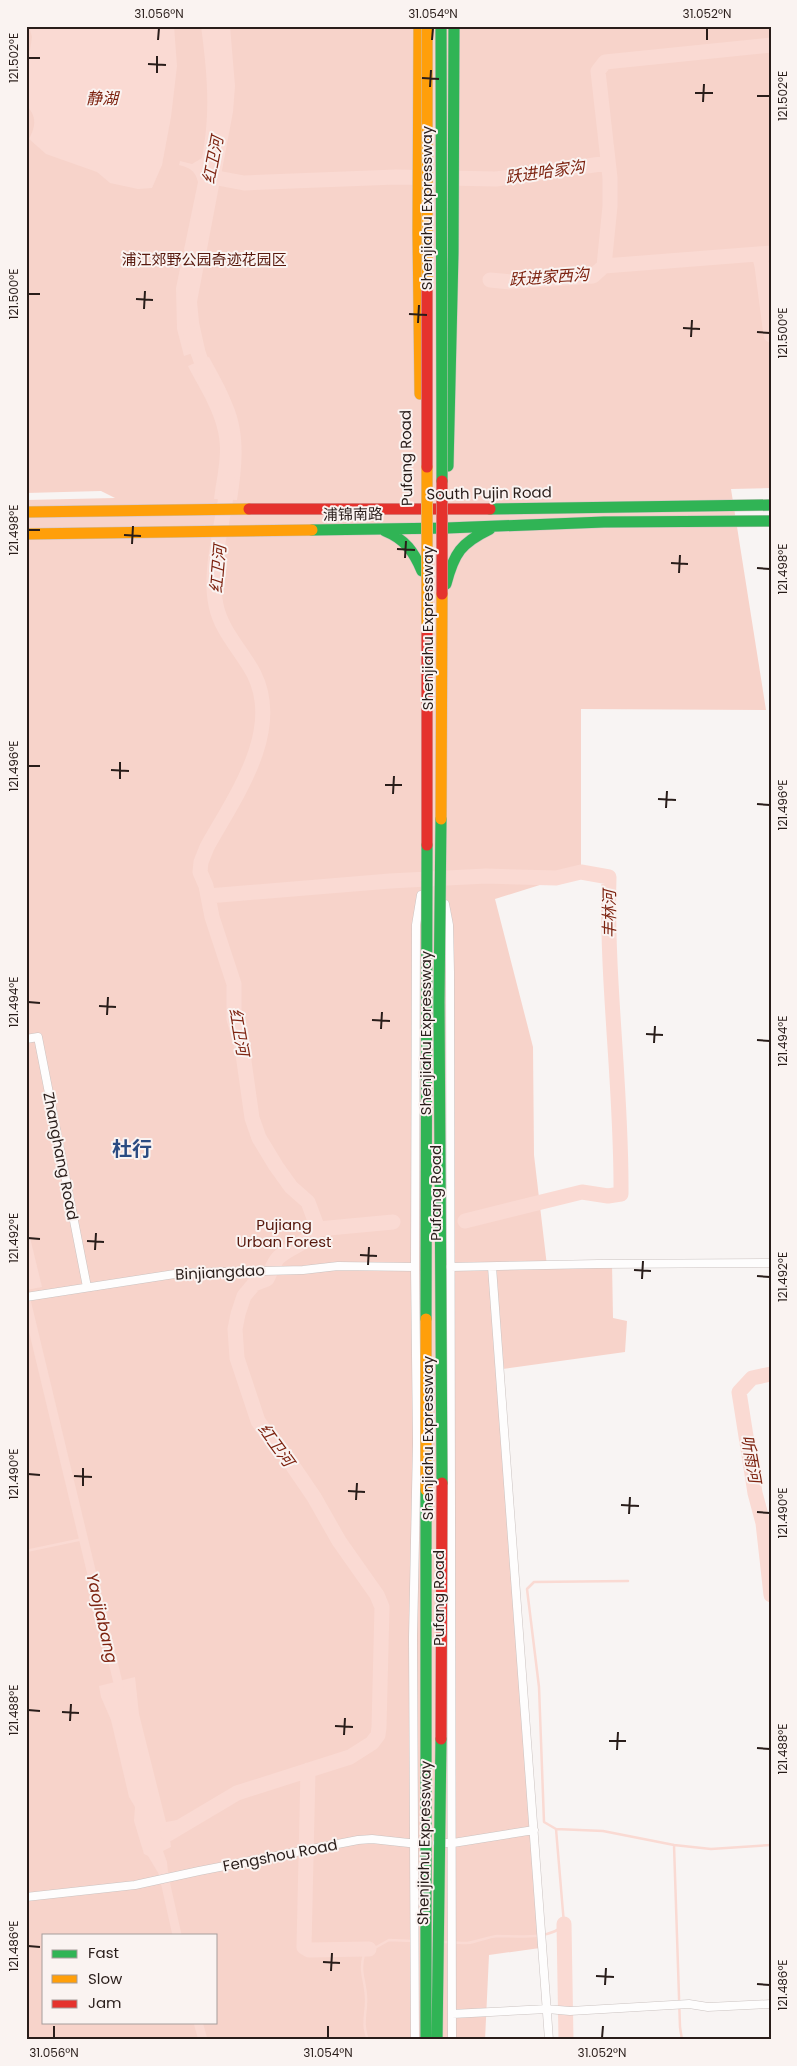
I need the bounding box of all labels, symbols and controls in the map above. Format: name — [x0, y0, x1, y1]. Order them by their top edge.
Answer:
text: 31.056°N — [134, 5, 184, 22]
text: 31.054°N — [408, 5, 458, 22]
text: 31.052°N — [683, 5, 731, 22]
text: 121.502°E — [5, 33, 22, 83]
text: 121.502°E — [774, 71, 791, 121]
water label: 静湖 — [86, 87, 121, 110]
street label: Shenjiahu Expressway — [416, 125, 437, 290]
water label: 红卫河 — [197, 131, 229, 186]
water label: 跃进哈家沟 — [504, 155, 588, 189]
park label: 浦江郊野公园奇迹花园区 — [121, 249, 287, 270]
water label: 跃进家西沟 — [508, 263, 592, 291]
text: 121.500°E — [5, 269, 22, 319]
text: 121.500°E — [774, 308, 791, 358]
street label: Pufang Road — [395, 410, 417, 506]
street label: South Pujin Road — [426, 481, 552, 505]
street label: 浦锦南路 — [323, 503, 383, 525]
text: 121.498°E — [5, 505, 22, 555]
water label: 红卫河 — [204, 541, 232, 594]
text: 121.498°E — [774, 544, 791, 594]
street label: Shenjiahu Expressway — [417, 545, 438, 710]
text: 121.496°E — [5, 741, 22, 791]
text: 121.496°E — [774, 780, 791, 830]
water label: 丰林河 — [598, 887, 621, 938]
street label: Shenjiahu Expressway — [415, 950, 436, 1115]
text: 121.494°E — [5, 977, 22, 1027]
water label: 红卫河 — [224, 1006, 255, 1061]
text: 121.494°E — [774, 1016, 791, 1066]
street label: Zhanghang Road — [38, 1090, 84, 1222]
district label: 杜行 — [112, 1135, 152, 1163]
street label: Pufang Road — [425, 1145, 446, 1241]
text: 121.492°E — [5, 1213, 22, 1263]
park label: Pujiang Urban Forest — [237, 1214, 331, 1252]
text: 121.492°E — [774, 1252, 791, 1302]
street label: Binjiangdao — [175, 1259, 265, 1285]
street label: Shenjiahu Expressway — [417, 1355, 438, 1520]
water label: 红卫河 — [253, 1419, 301, 1474]
water label: 听雨河 — [736, 1433, 767, 1488]
text: 121.490°E — [5, 1449, 22, 1499]
text: 121.490°E — [774, 1488, 791, 1538]
street label: Pufang Road — [428, 1550, 449, 1646]
water label: Yaojiabang — [80, 1571, 124, 1665]
text: 121.488°E — [5, 1685, 22, 1735]
text: 121.488°E — [774, 1724, 791, 1774]
street label: Shenjiahu Expressway — [412, 1760, 436, 1925]
street label: Fengshou Road — [221, 1834, 339, 1876]
text: 121.486°E — [5, 1921, 22, 1971]
legend — [42, 1934, 218, 2024]
text: Fast — [88, 1942, 119, 1963]
text: 121.486°E — [774, 1960, 791, 2010]
text: Slow — [88, 1968, 123, 1989]
text: Jam — [88, 1992, 122, 2013]
text: 31.056°N — [29, 2044, 79, 2061]
text: 31.054°N — [303, 2044, 353, 2061]
text: 31.052°N — [578, 2044, 626, 2061]

